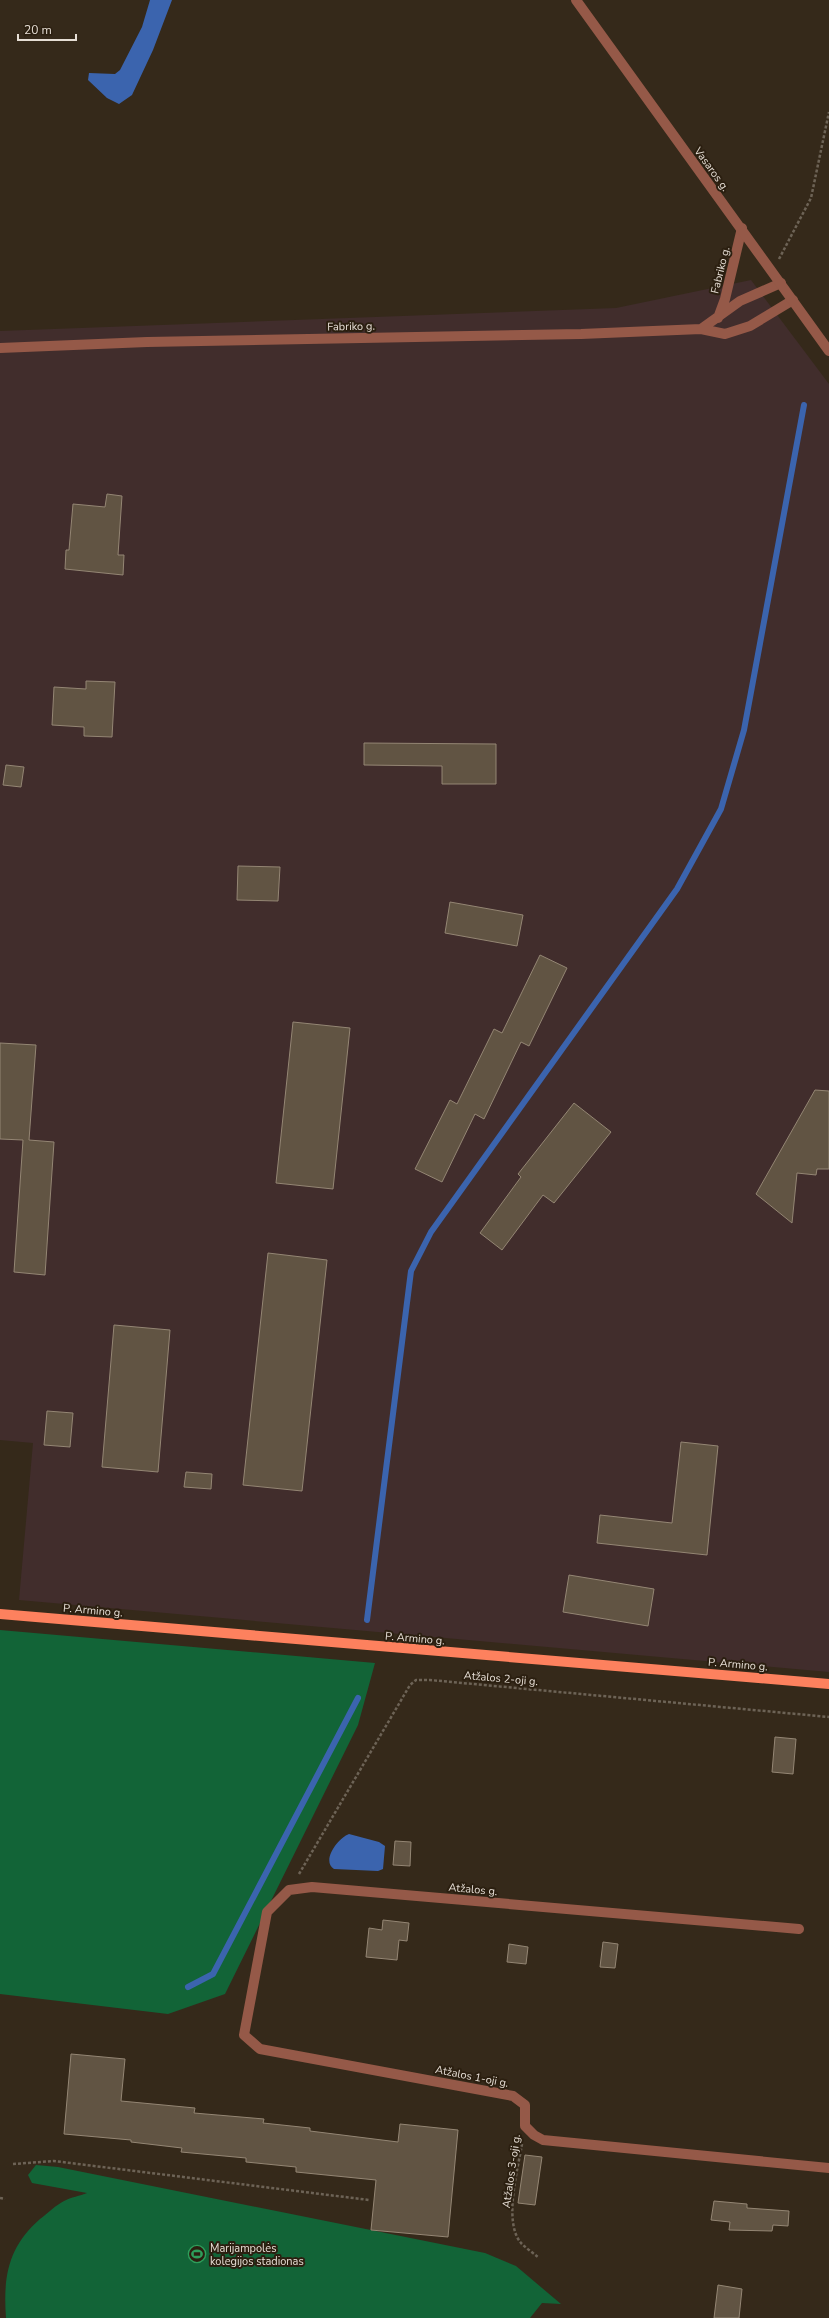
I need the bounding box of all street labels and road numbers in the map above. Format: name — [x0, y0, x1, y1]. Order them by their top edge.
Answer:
street label: Vasaros g. — [690, 143, 733, 194]
street label: Fabriko g. — [707, 245, 734, 295]
street label: Fabriko g. — [327, 319, 375, 334]
street label: P. Armino g. — [63, 1600, 123, 1621]
street label: P. Armino g. — [385, 1628, 445, 1649]
street label: P. Armino g. — [708, 1654, 768, 1675]
street label: Atžalos 2-oji g. — [463, 1668, 539, 1689]
street label: Atžalos g. — [448, 1880, 498, 1899]
street label: Atžalos 1-oji g. — [434, 2062, 510, 2091]
street label: Atžalos 3-oji g. — [499, 2133, 524, 2209]

